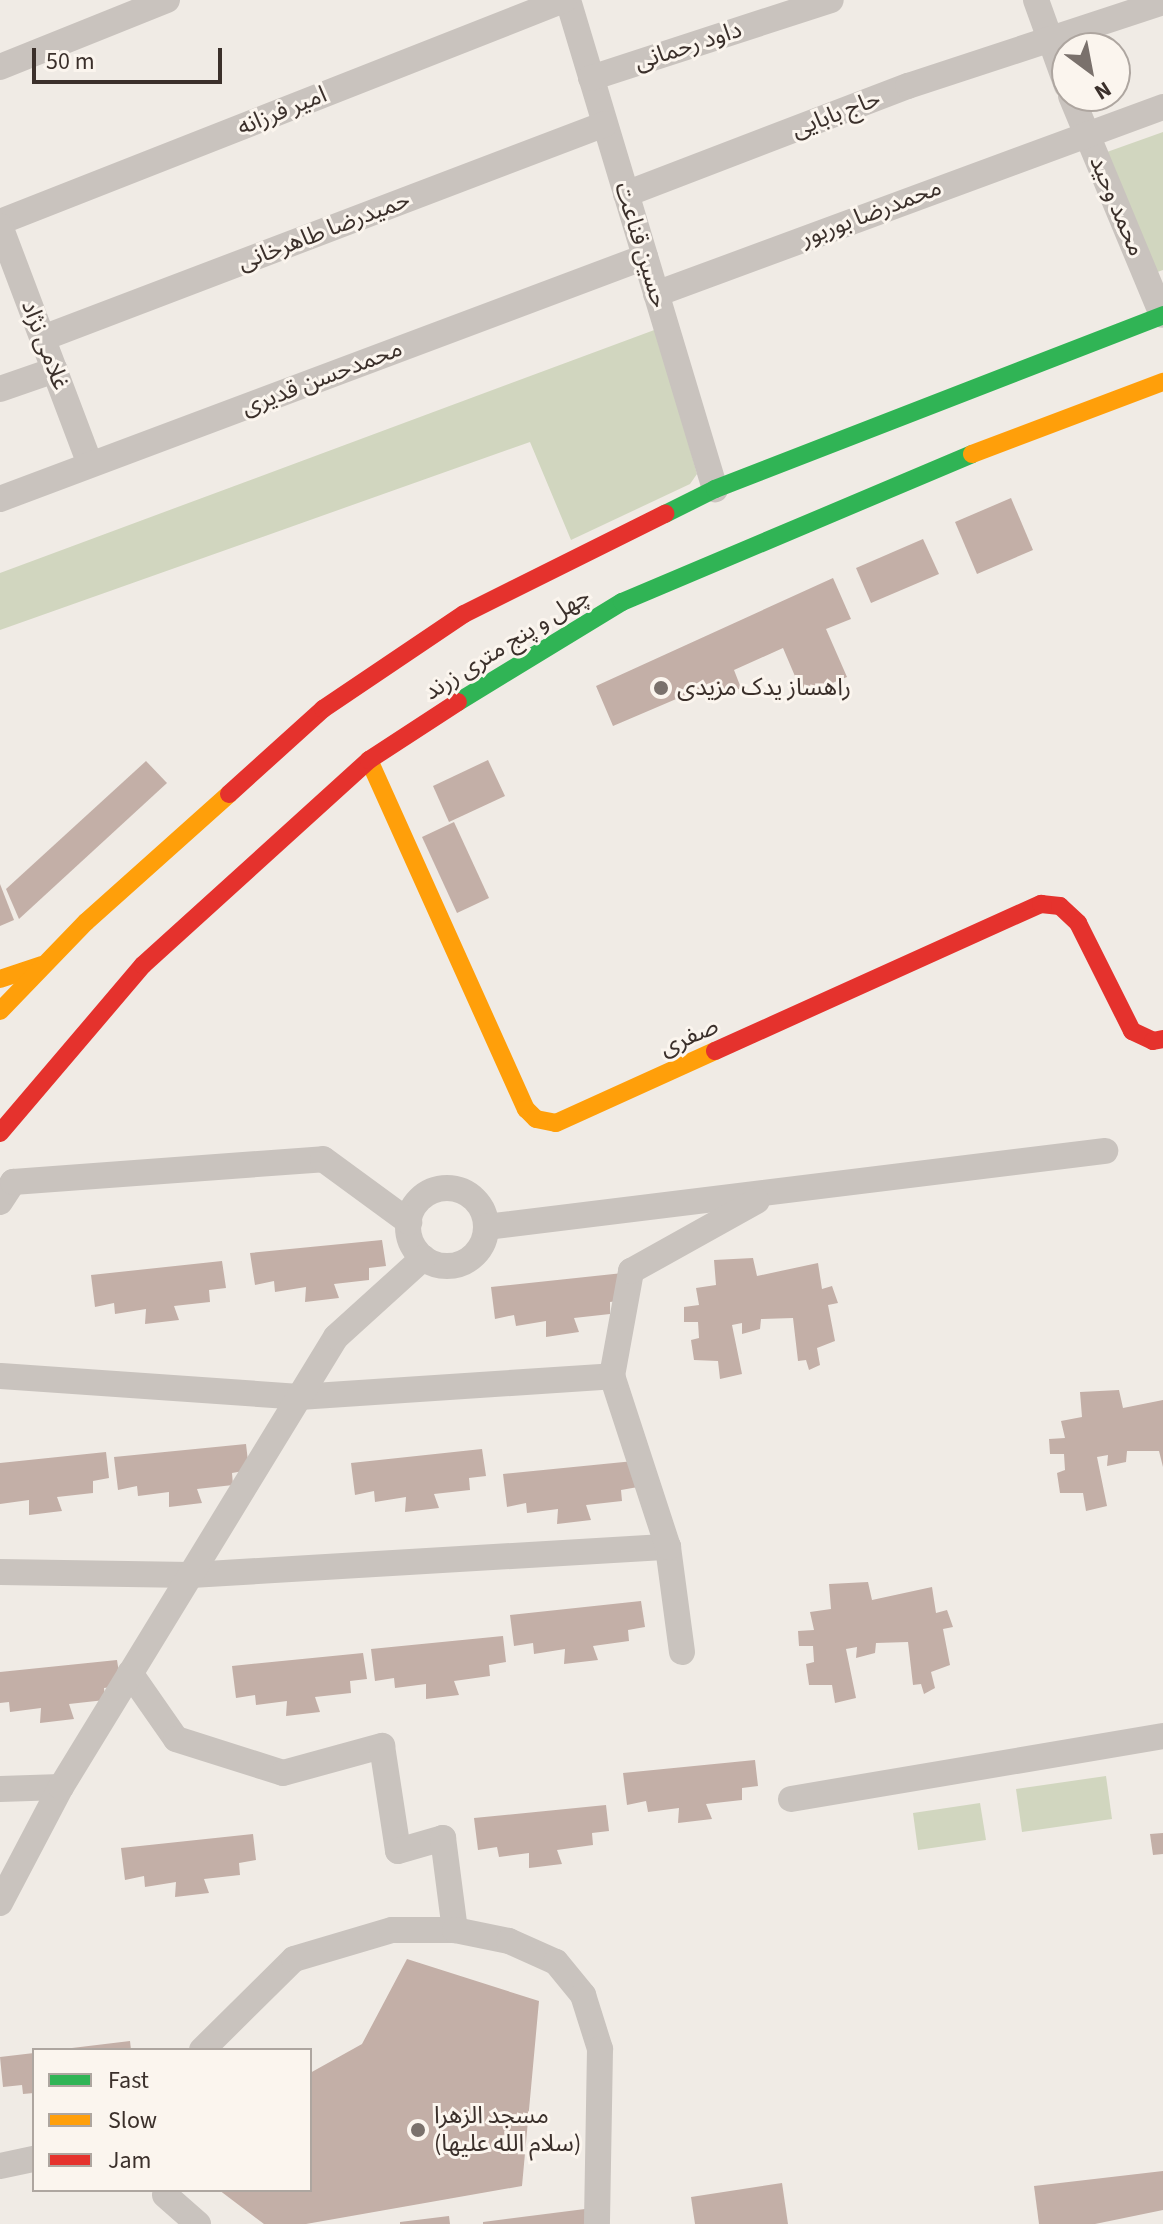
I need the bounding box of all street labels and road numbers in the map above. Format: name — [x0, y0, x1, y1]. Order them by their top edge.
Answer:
street label: داود رحمانی — [631, 15, 745, 77]
street label: امیر فرزانه — [233, 80, 331, 142]
street label: حاج بابایی — [787, 84, 885, 144]
street label: محمد وحید — [1083, 152, 1151, 260]
street label: محمدرضا بوربور — [797, 173, 945, 253]
street label: حسین قناعت — [608, 179, 674, 311]
street label: حمیدرضا طاهرخانی — [234, 185, 414, 277]
street label: غلامی نژاد — [15, 296, 75, 394]
street label: محمدحسن قدیری — [238, 334, 406, 422]
street label: چهل و پنج متری زرند — [419, 581, 595, 707]
street label: صفری — [655, 1011, 723, 1063]

